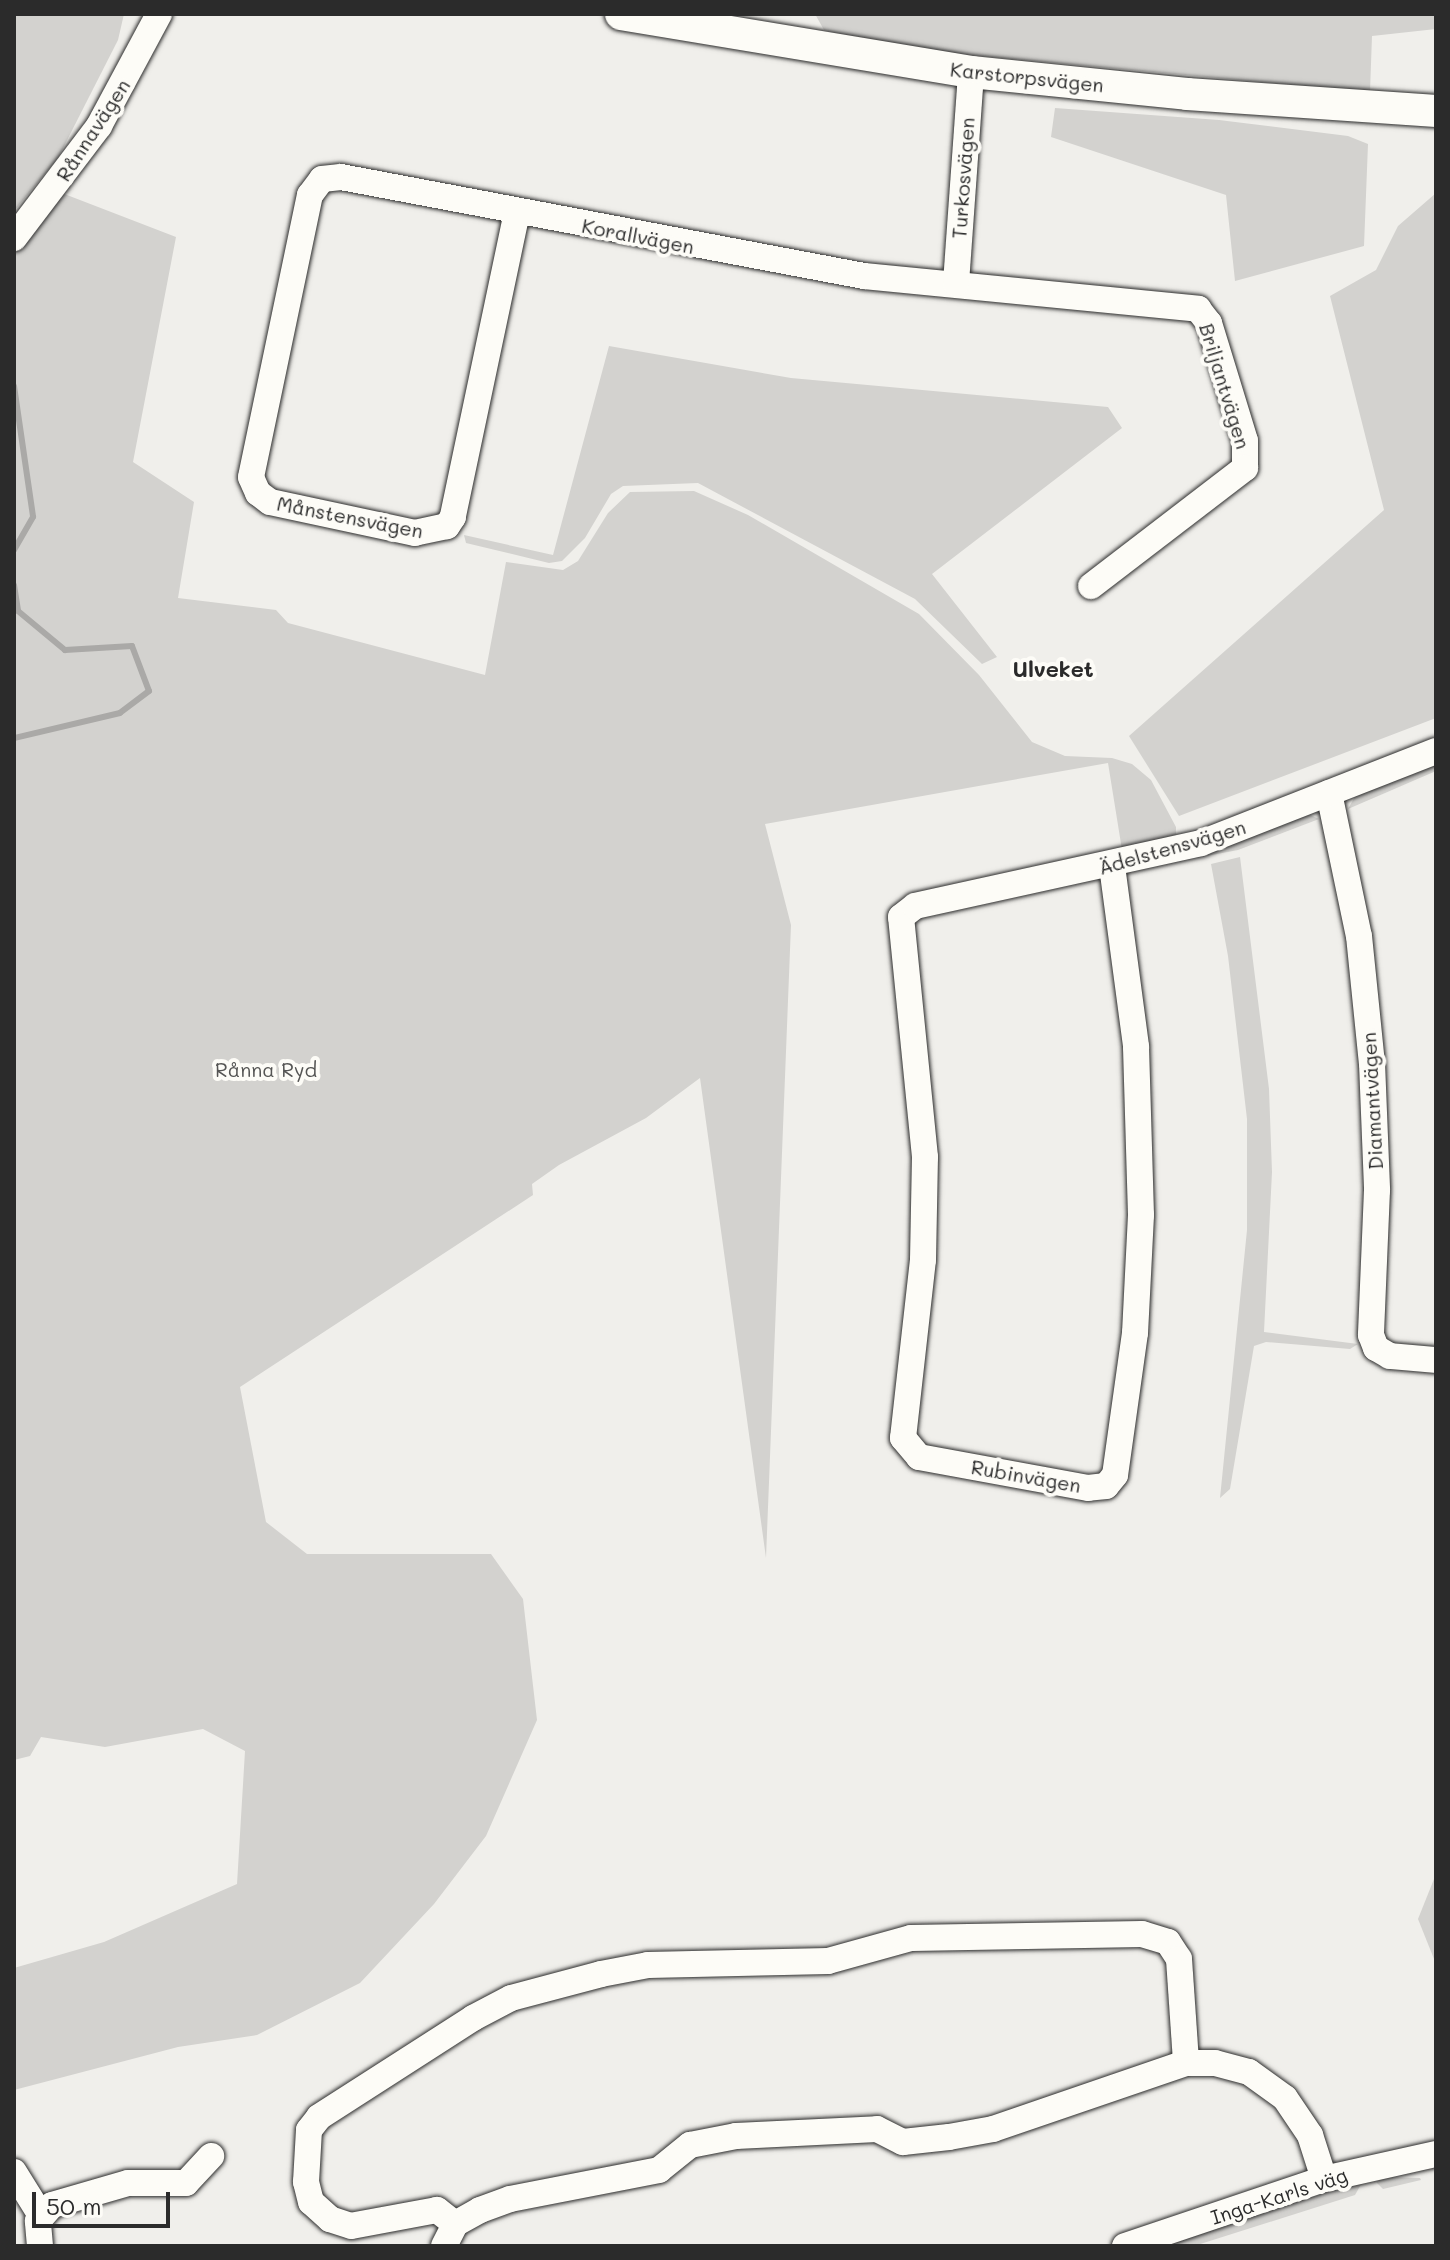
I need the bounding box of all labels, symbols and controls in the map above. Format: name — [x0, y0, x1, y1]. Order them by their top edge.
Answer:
street label: Karstorpsvägen — [949, 57, 1105, 97]
street label: Rånnavägen — [51, 74, 135, 186]
street label: Turkosvägen — [947, 117, 979, 239]
street label: Korallvägen — [580, 213, 696, 259]
street label: Briljantvägen — [1195, 320, 1255, 452]
street label: Månstensvägen — [275, 491, 425, 543]
district label: Ulveket — [1012, 656, 1094, 682]
street label: Ädelstensvägen — [1096, 814, 1248, 880]
street label: Diamantvägen — [1356, 1032, 1388, 1170]
park label: Rånna Ryd — [215, 1057, 317, 1081]
street label: Rubinvägen — [969, 1455, 1083, 1497]
street label: Inga-Karls väg — [1208, 2163, 1350, 2229]
scale bar — [36, 2176, 174, 2226]
text: 50 m — [46, 2190, 102, 2221]

